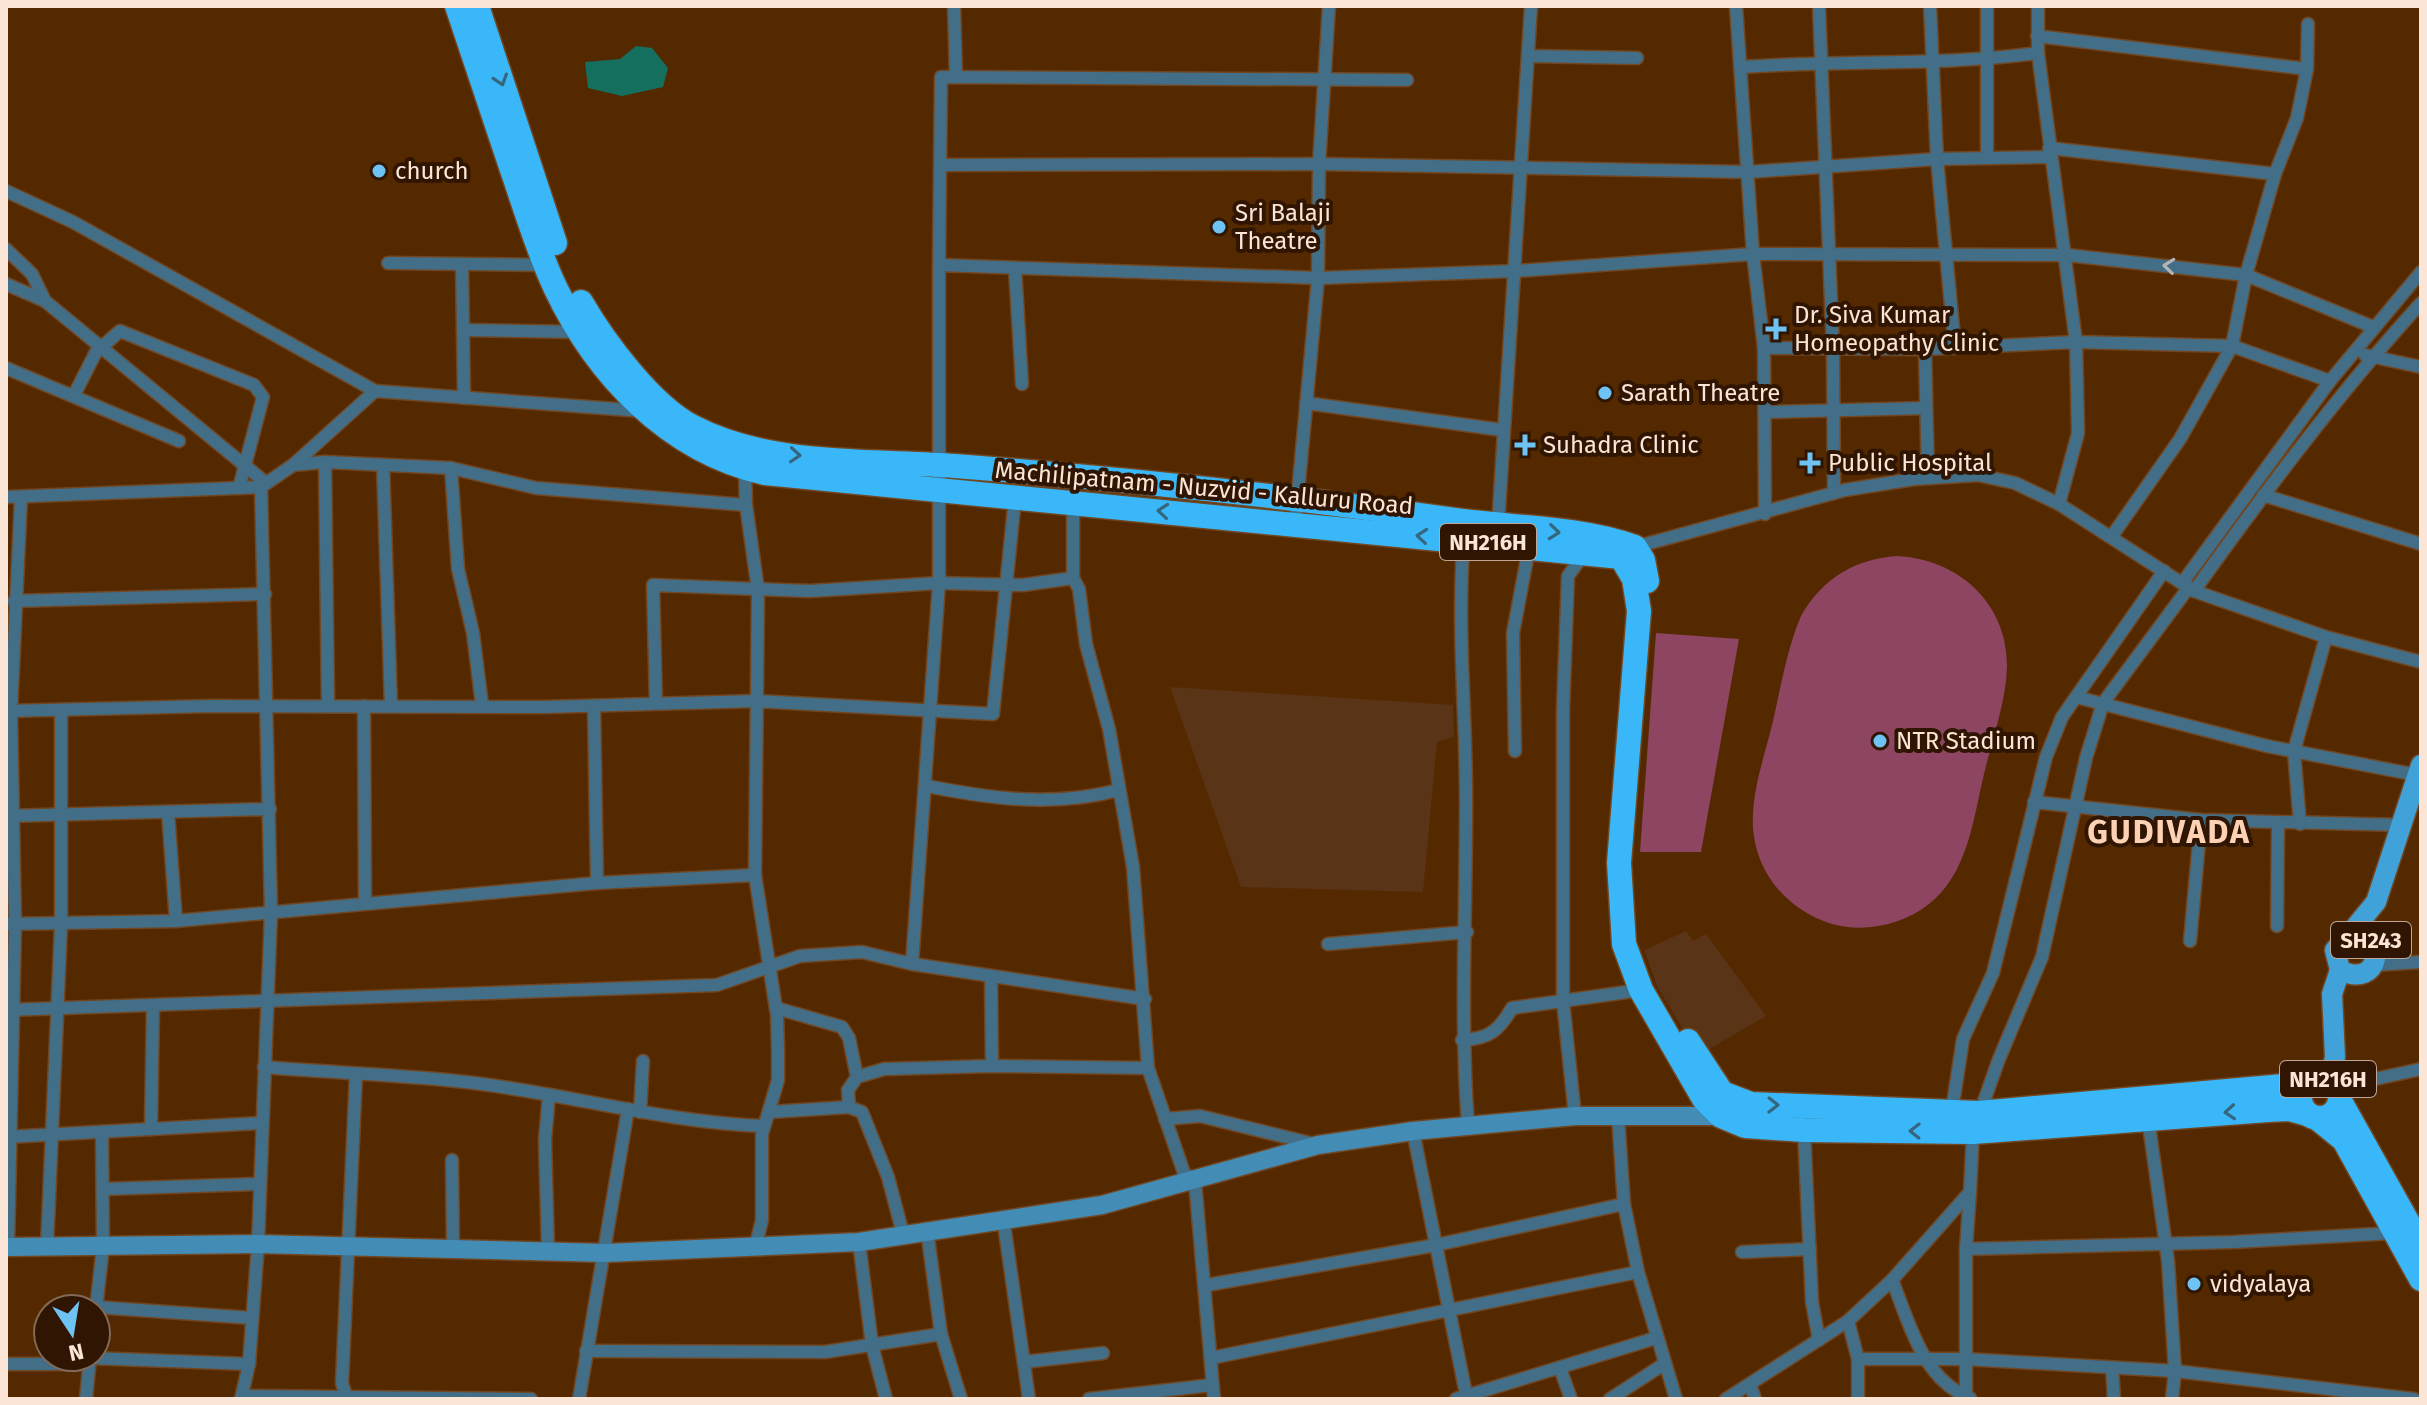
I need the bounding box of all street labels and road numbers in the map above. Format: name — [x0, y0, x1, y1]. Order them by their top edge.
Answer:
street label: Machilipatnam - Nuzvid - Kalluru Road — [994, 456, 1414, 520]
road number: NH216H — [1440, 524, 1536, 560]
road number: SH243 — [2331, 922, 2411, 958]
road number: NH216H — [2280, 1061, 2376, 1097]

